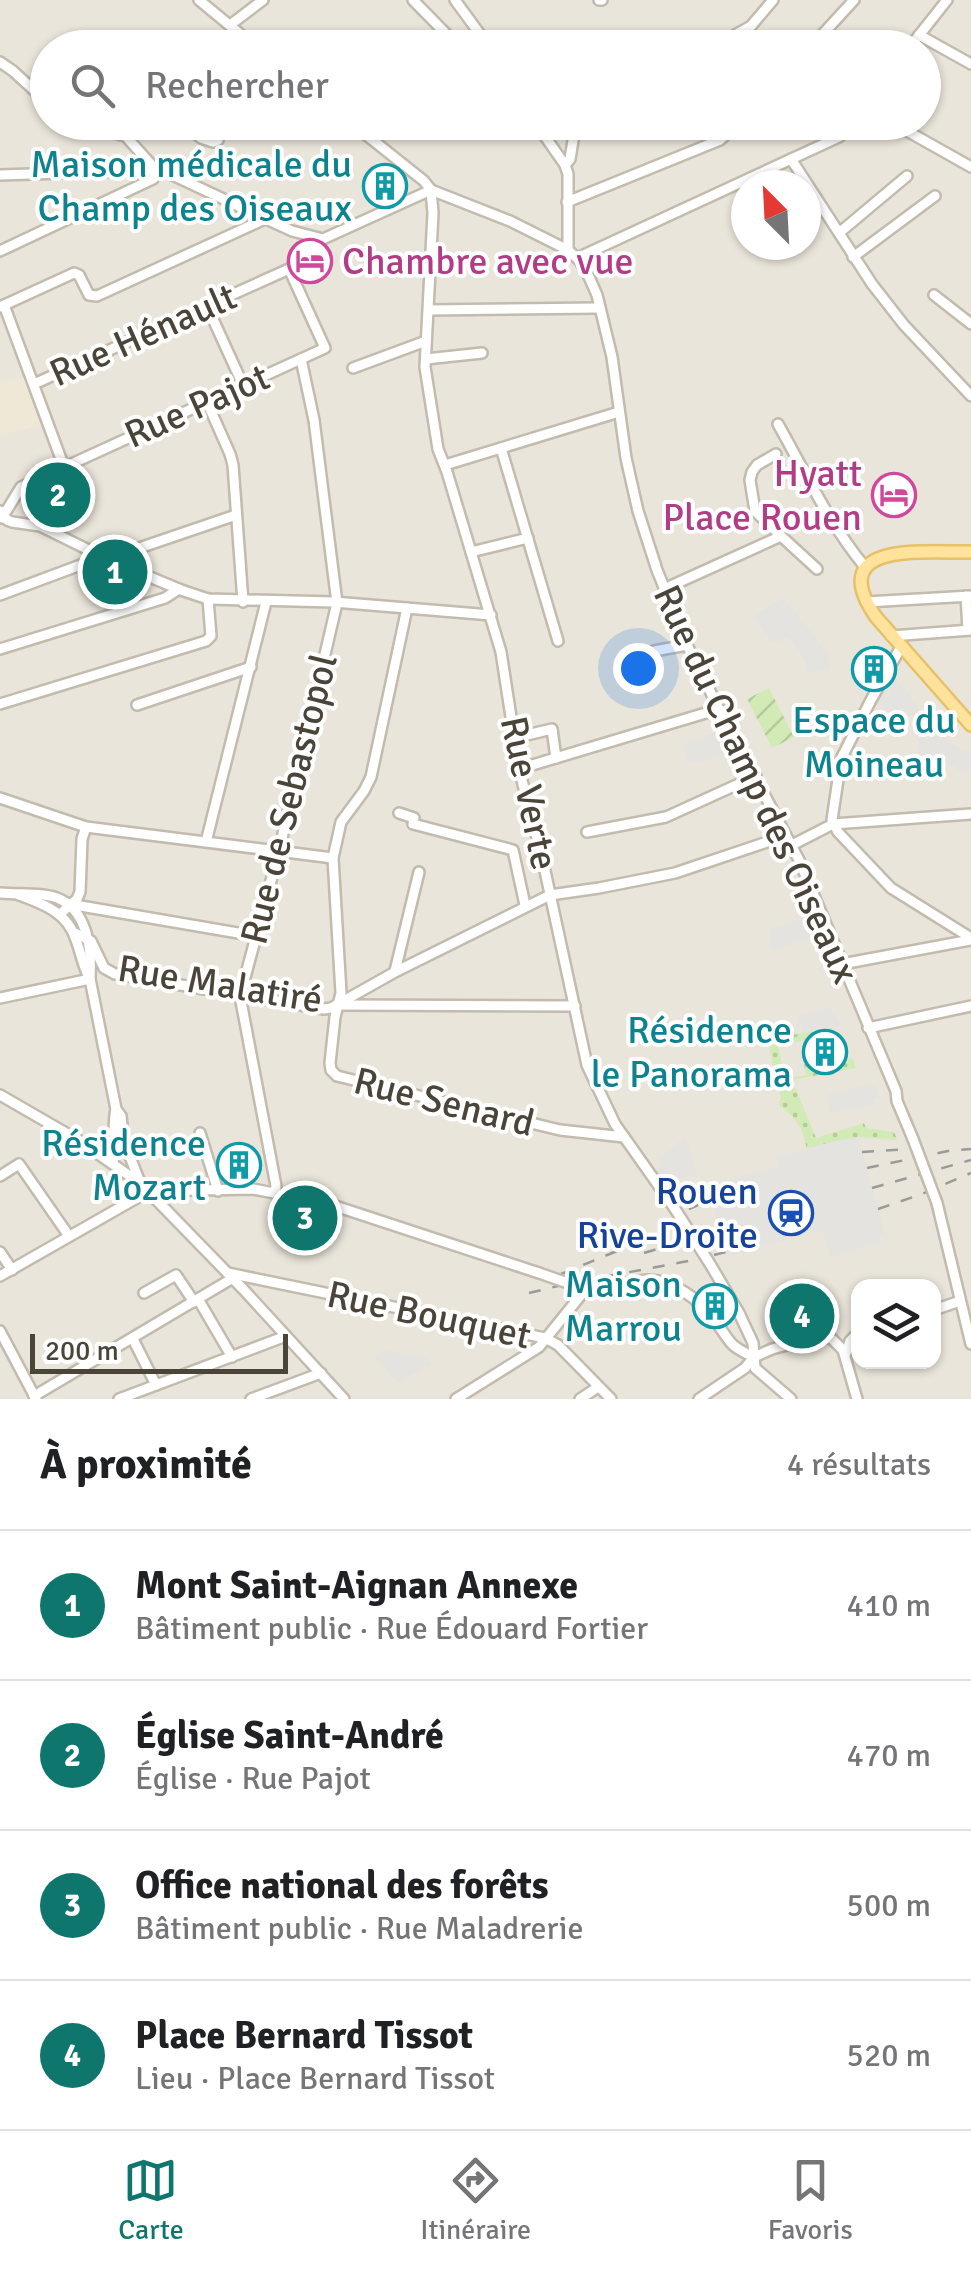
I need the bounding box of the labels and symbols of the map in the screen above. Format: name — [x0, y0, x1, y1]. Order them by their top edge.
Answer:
place label: Maison médicale du Champ des Oiseaux — [30, 141, 352, 232]
building icon: Maison médicale du Champ des Oiseaux — [362, 163, 408, 209]
north arrow — [731, 170, 821, 260]
hotel icon: Chambre avec vue — [287, 238, 333, 284]
place label: Chambre avec vue — [342, 238, 634, 285]
street label: Rue Hénault — [42, 273, 244, 397]
street label: Rue Pajot — [117, 353, 277, 459]
place label: Hyatt Place Rouen — [663, 450, 862, 541]
pin: 2 — [26, 458, 90, 532]
hotel icon: Hyatt Place Rouen — [871, 472, 917, 518]
pin: 1 — [82, 534, 148, 610]
street label: Rue du Champ des Oiseaux — [643, 577, 869, 991]
your location — [613, 643, 664, 694]
building icon: Espace du Moineau — [851, 646, 897, 692]
street label: Rue de Sebastopol — [230, 649, 348, 949]
place label: Espace du Moineau — [792, 697, 956, 788]
street label: Rue Verte — [490, 712, 568, 874]
street label: Rue Malatiré — [114, 945, 326, 1023]
place label: Résidence le Panorama — [591, 1007, 792, 1098]
building icon: Résidence le Panorama — [802, 1029, 848, 1075]
street label: Rue Senard — [349, 1057, 539, 1147]
place label: Résidence Mozart — [41, 1120, 206, 1211]
building icon: Résidence Mozart — [216, 1142, 262, 1188]
place label: Rouen Rive-Droite — [576, 1168, 758, 1259]
pin: 3 — [272, 1180, 338, 1256]
station icon: Rouen Rive-Droite — [768, 1190, 814, 1236]
place label: Maison Marrou — [564, 1261, 682, 1352]
street label: Rue Bouquet — [323, 1271, 535, 1359]
pin: 4 — [770, 1278, 834, 1354]
building icon: Maison Marrou — [692, 1283, 738, 1329]
scale bar — [30, 1329, 288, 1374]

